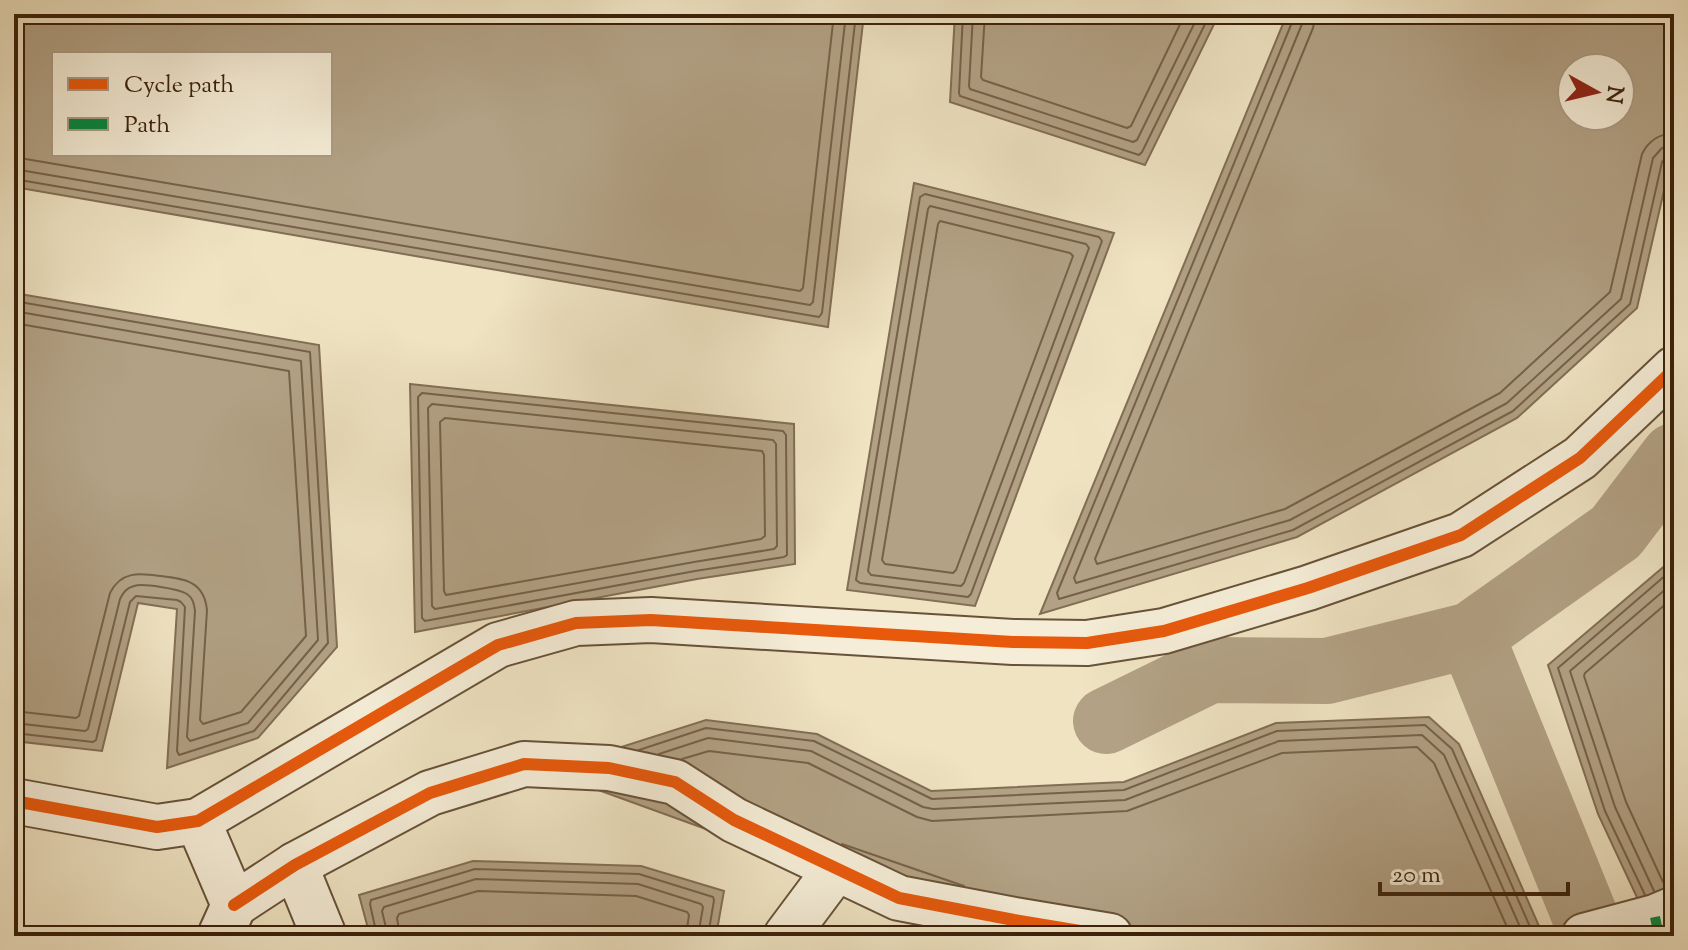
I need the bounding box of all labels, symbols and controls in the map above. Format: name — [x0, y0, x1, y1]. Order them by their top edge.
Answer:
legend — [52, 52, 332, 156]
north arrow — [1556, 52, 1636, 132]
text: Cycle path — [124, 69, 234, 103]
text: N — [1596, 83, 1630, 106]
text: Path — [124, 109, 170, 143]
scale bar — [1380, 846, 1568, 896]
text: 20 m — [1392, 859, 1441, 893]

